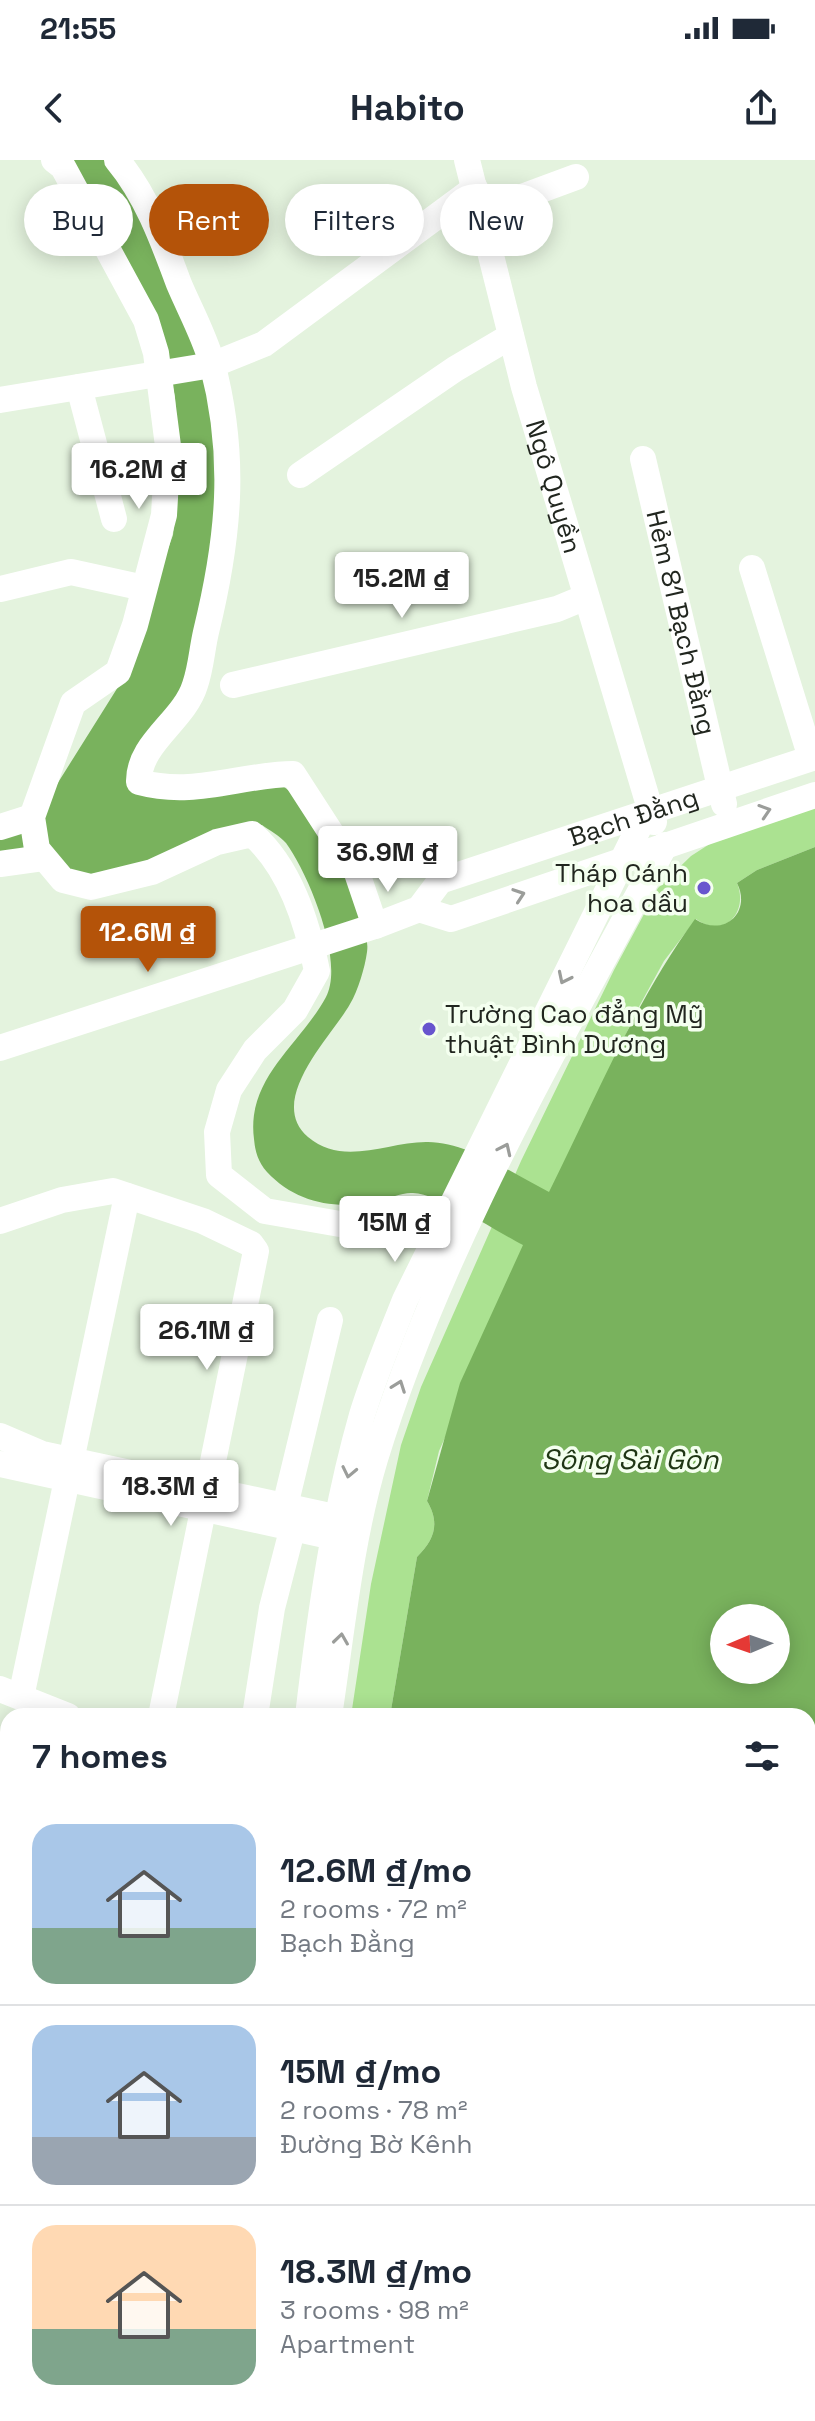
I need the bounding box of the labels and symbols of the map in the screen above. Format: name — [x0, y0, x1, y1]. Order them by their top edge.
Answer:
street label: Ngô Quyền — [518, 416, 590, 557]
pin: 16.2M ₫ — [65, 443, 213, 511]
street label: Hẻm 81 Bạch Đằng — [639, 507, 724, 738]
pin: 15.2M ₫ — [328, 552, 476, 620]
street label: Bạch Đằng — [564, 780, 703, 854]
one-way arrow — [758, 804, 772, 820]
pin: 36.9M ₫ — [314, 826, 462, 894]
place label: Tháp Cánh hoa dầu — [555, 856, 688, 920]
marker: Tháp Cánh hoa dầu — [695, 879, 713, 897]
one-way arrow — [511, 889, 525, 905]
pin: 12.6M ₫ — [74, 906, 222, 974]
one-way arrow — [558, 969, 573, 984]
place label: Trường Cao đẳng Mỹ thuật Bình Dương — [445, 997, 704, 1061]
marker: Trường Cao đẳng Mỹ thuật Bình Dương — [420, 1020, 438, 1038]
one-way arrow — [495, 1143, 511, 1157]
pin: 15M ₫ — [339, 1196, 451, 1264]
pin: 26.1M ₫ — [133, 1304, 281, 1372]
one-way arrow — [389, 1380, 406, 1394]
water label: Sông Sài Gòn — [541, 1441, 719, 1477]
pin: 18.3M ₫ — [97, 1460, 245, 1528]
one-way arrow — [341, 1464, 358, 1478]
north arrow — [710, 1604, 790, 1684]
one-way arrow — [332, 1632, 349, 1646]

